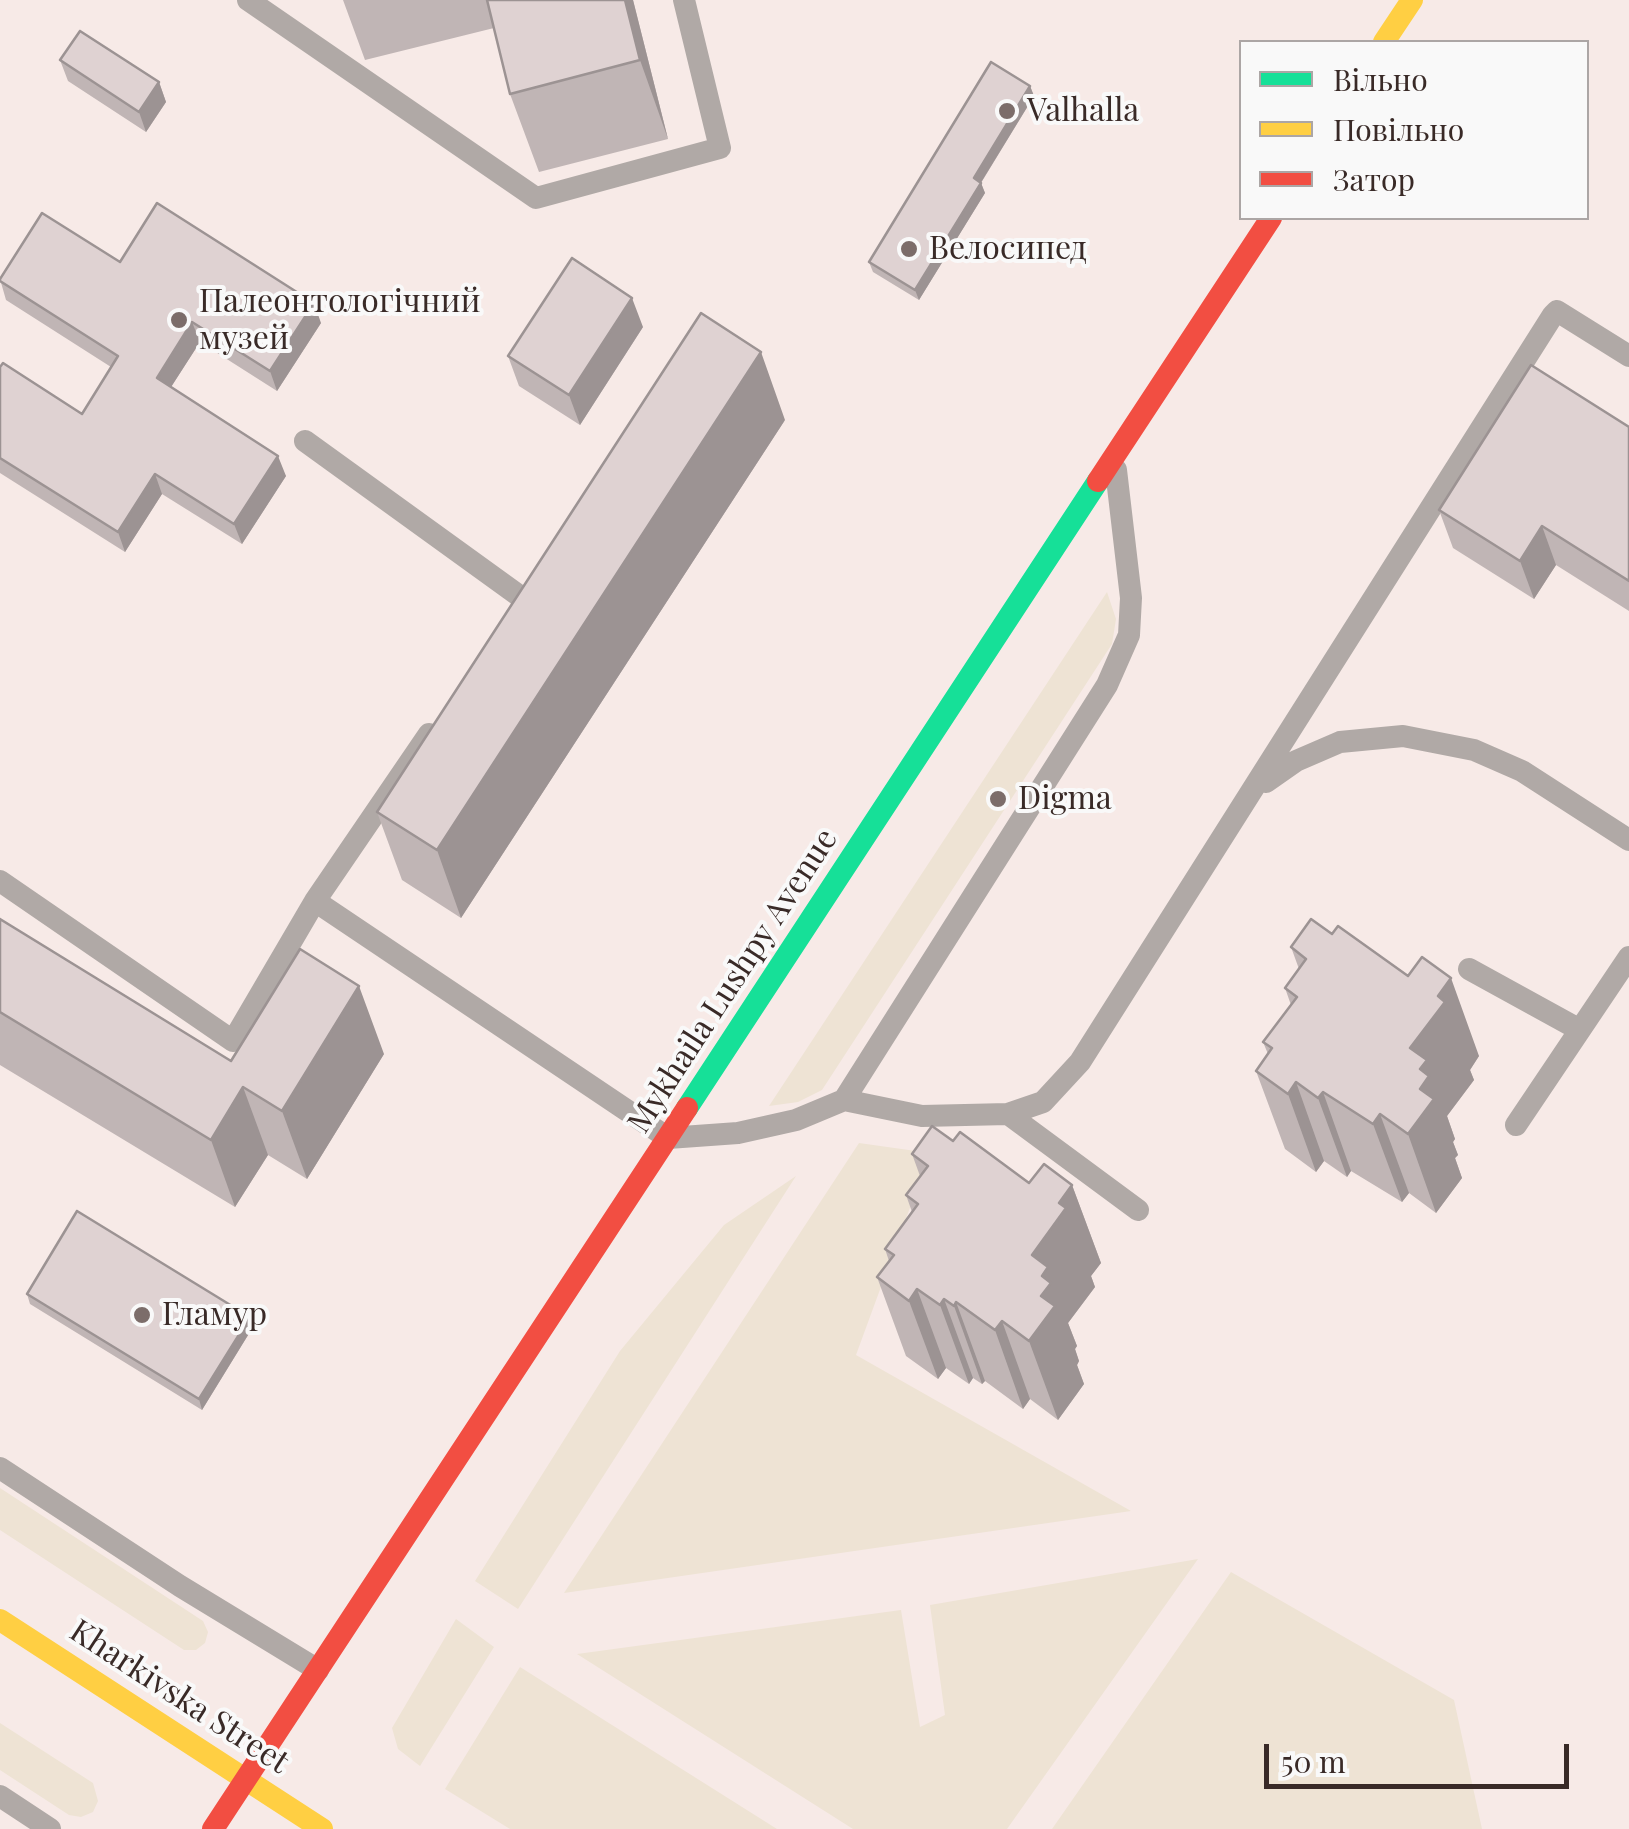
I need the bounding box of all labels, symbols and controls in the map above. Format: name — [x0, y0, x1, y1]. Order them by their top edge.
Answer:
legend — [1239, 40, 1589, 220]
text: Вільно — [1333, 59, 1428, 99]
place label: Valhalla — [1027, 92, 1139, 130]
marker: Valhalla — [996, 100, 1018, 122]
text: Повільно — [1333, 109, 1464, 149]
text: Затор — [1333, 159, 1415, 199]
place label: Велосипед — [929, 230, 1087, 268]
marker: Велосипед — [898, 238, 920, 260]
place label: Палеонтологічний музей — [199, 283, 481, 358]
marker: Палеонтологічний музей — [168, 309, 190, 331]
place label: Digma — [1018, 780, 1112, 818]
marker: Digma — [987, 788, 1009, 810]
street label: Mykhaila Lushpy Avenue — [620, 822, 846, 1140]
place label: Гламур — [162, 1296, 267, 1334]
marker: Гламур — [131, 1304, 153, 1326]
street label: Kharkivska Street — [62, 1612, 296, 1782]
scale bar — [1269, 1724, 1574, 1786]
text: 50 m — [1281, 1741, 1346, 1781]

